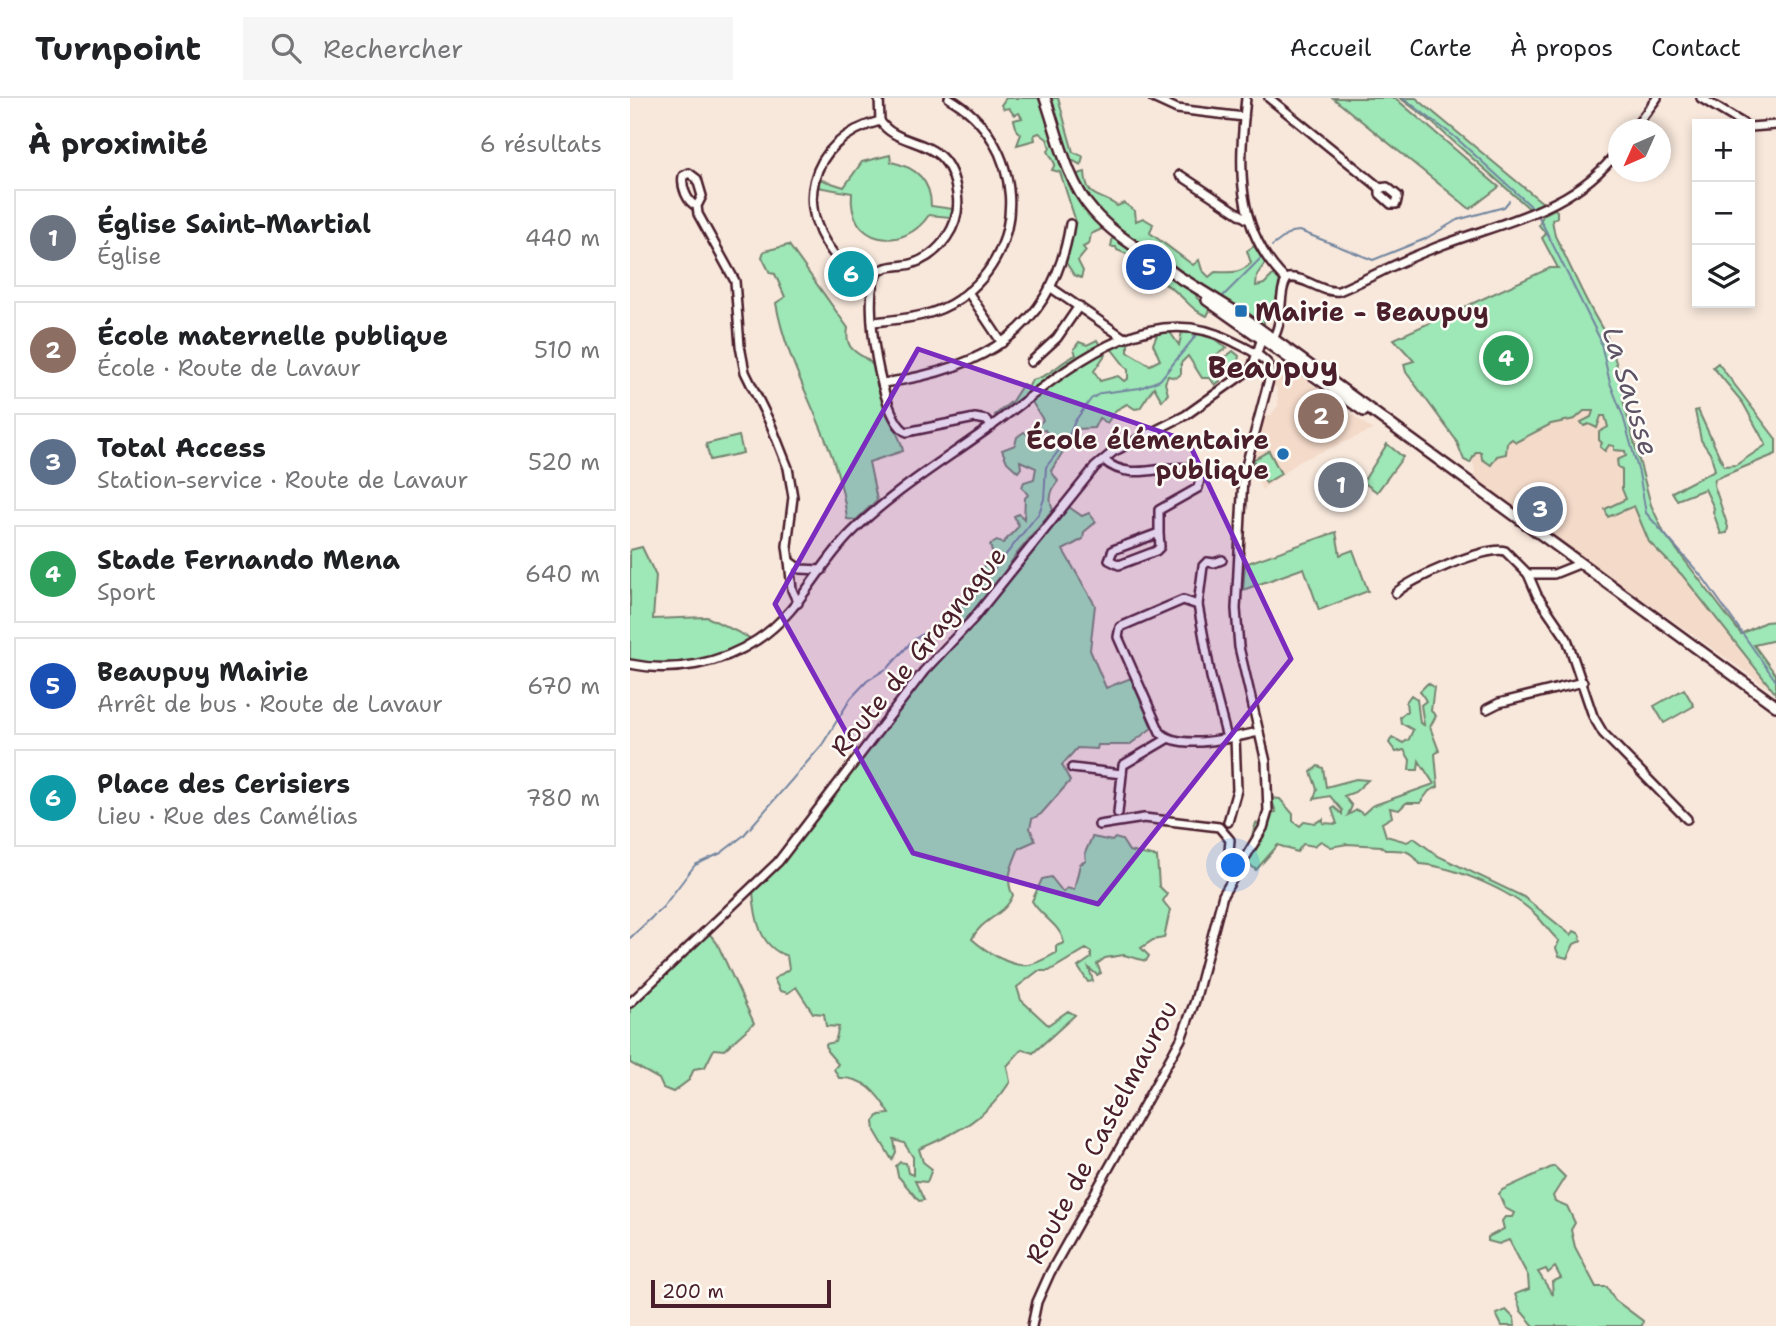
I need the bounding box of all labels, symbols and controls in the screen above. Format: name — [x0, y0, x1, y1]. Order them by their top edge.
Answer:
search box — [243, 17, 733, 80]
text: Turnpoint — [35, 26, 201, 71]
icon: search — [267, 29, 305, 67]
text: Rechercher — [323, 31, 463, 66]
text: Accueil — [1290, 32, 1371, 64]
text: Carte — [1409, 32, 1472, 64]
text: À propos — [1510, 32, 1613, 64]
text: Contact — [1651, 32, 1741, 64]
north arrow — [1608, 119, 1671, 182]
map controls — [1692, 119, 1755, 308]
button: + — [1692, 119, 1755, 182]
text: À proximité — [28, 123, 208, 164]
text: 6 résultats — [480, 129, 602, 159]
button: − — [1692, 182, 1755, 245]
text: Église Saint-Martial — [97, 206, 371, 241]
text: 1 — [48, 223, 58, 253]
text: 440 m — [525, 223, 600, 253]
text: Église — [97, 241, 161, 271]
pin: 5 — [1126, 241, 1172, 293]
button: layers — [1692, 245, 1755, 308]
pin: 6 — [828, 248, 874, 300]
place label: Mairie - Beaupuy — [1255, 294, 1489, 329]
marker: Mairie - Beaupuy — [1233, 303, 1249, 319]
text: École maternelle publique — [97, 318, 448, 353]
water label: La Sausse — [1593, 322, 1669, 460]
pin: 4 — [1483, 332, 1529, 384]
text: 2 — [45, 335, 61, 365]
text: 510 m — [534, 335, 600, 365]
district label: Beaupuy — [1208, 347, 1338, 388]
text: École · Route de Lavaur — [97, 353, 361, 383]
pin: 2 — [1298, 390, 1344, 442]
place label: École élémentaire publique — [1026, 421, 1269, 487]
text: Total Access — [97, 430, 266, 465]
marker: École élémentaire publique — [1275, 446, 1291, 462]
text: 3 — [45, 447, 61, 477]
text: 520 m — [528, 447, 600, 477]
pin: 1 — [1318, 459, 1364, 511]
text: Station-service · Route de Lavaur — [97, 465, 468, 495]
pin: 3 — [1517, 483, 1563, 535]
street label: Route de Gragnague — [822, 539, 1014, 763]
text: Stade Fernando Mena — [97, 542, 400, 577]
text: 4 — [45, 559, 61, 589]
text: 640 m — [525, 559, 600, 589]
text: Sport — [97, 577, 156, 607]
text: Beaupuy Mairie — [97, 654, 309, 689]
text: 5 — [46, 671, 60, 701]
text: 670 m — [527, 671, 600, 701]
text: Arrêt de bus · Route de Lavaur — [97, 689, 443, 719]
text: Place des Cerisiers — [97, 766, 350, 801]
text: 6 — [45, 783, 61, 813]
text: 780 m — [525, 783, 600, 813]
text: Lieu · Rue des Camélias — [97, 801, 358, 831]
your location — [1216, 848, 1250, 882]
street label: Route de Castelmaurou — [1017, 994, 1185, 1270]
scale bar — [651, 1277, 831, 1309]
text: 200 m — [662, 1279, 724, 1304]

